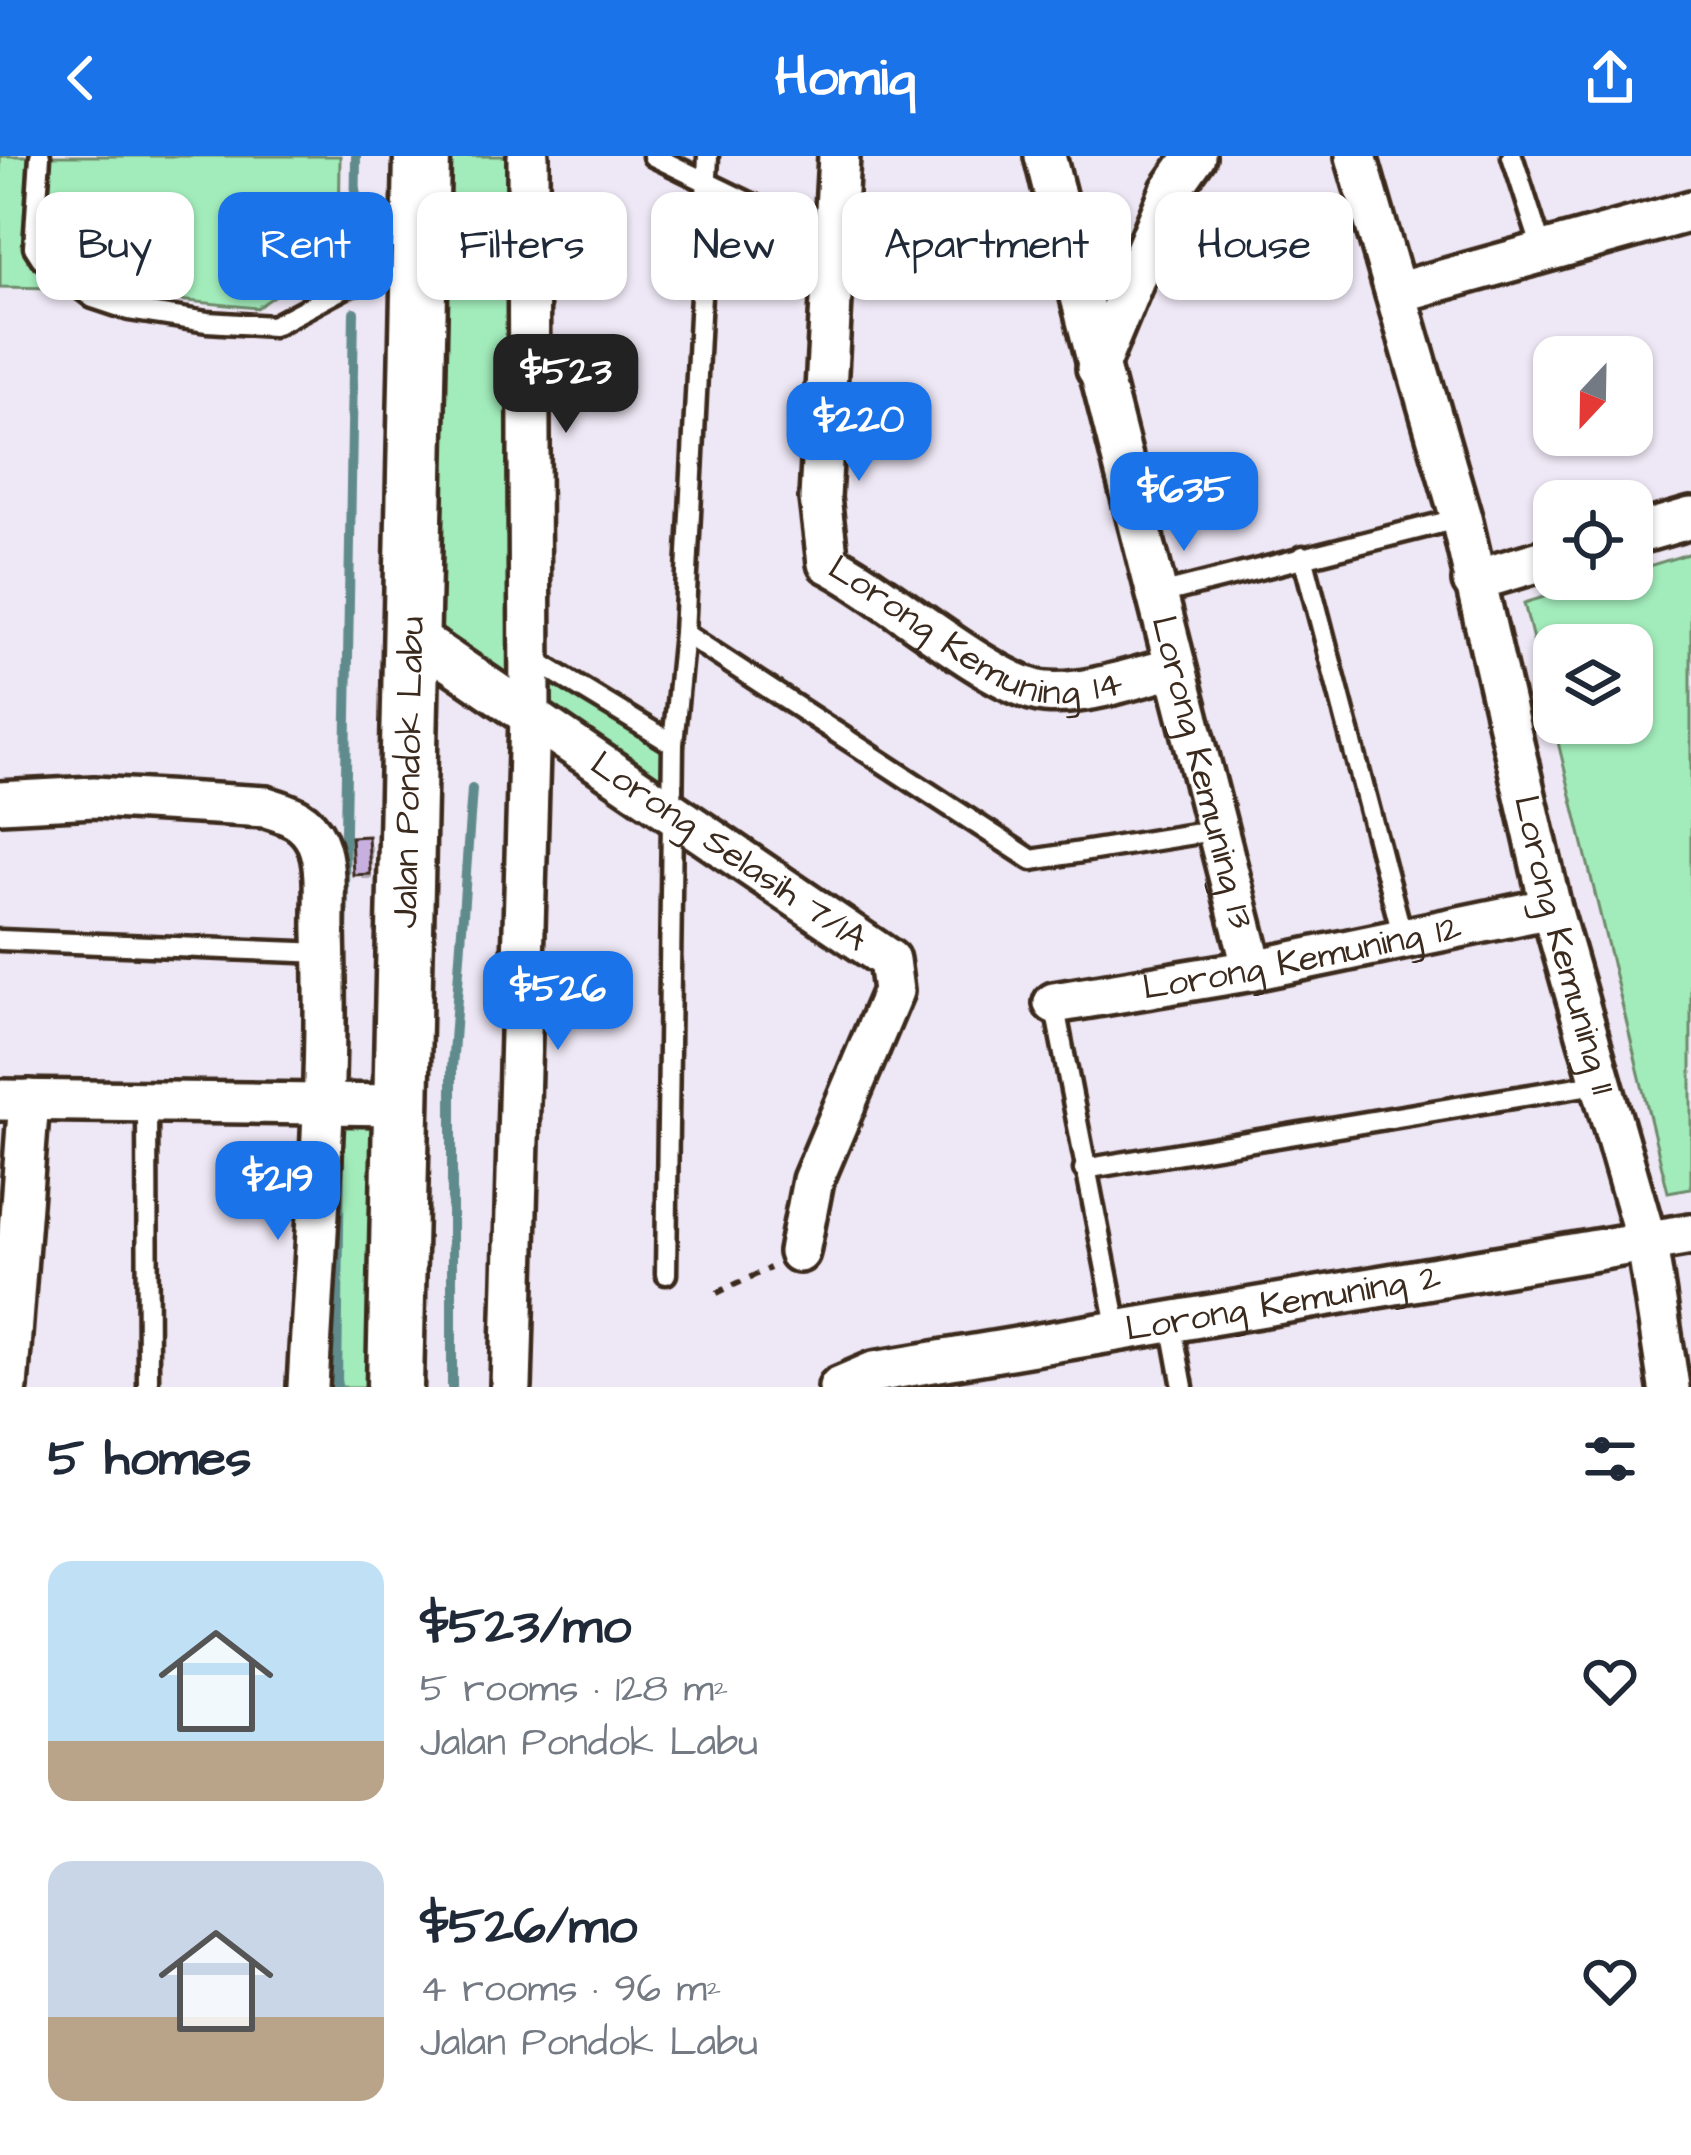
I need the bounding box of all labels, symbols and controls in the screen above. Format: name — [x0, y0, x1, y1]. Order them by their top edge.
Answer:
text: Homiq — [775, 41, 916, 116]
icon: back — [48, 45, 114, 111]
icon: share — [1577, 45, 1643, 111]
chip: Buy — [36, 192, 194, 300]
chip: Rent — [218, 192, 393, 300]
chip: Filters — [417, 192, 627, 300]
chip: New — [651, 192, 818, 300]
chip: Apartment — [842, 192, 1131, 300]
chip: House — [1155, 192, 1353, 300]
pin: $523 — [495, 334, 637, 436]
north arrow — [1533, 336, 1653, 456]
map controls — [1533, 336, 1653, 744]
text: $523 — [520, 346, 612, 400]
pin: $220 — [788, 382, 930, 484]
text: $220 — [814, 394, 904, 448]
pin: $635 — [1113, 452, 1255, 554]
text: $635 — [1137, 464, 1231, 518]
button: locate — [1533, 480, 1653, 600]
street label: Lorong Kemuning 14 — [819, 543, 1128, 719]
street label: Lorong Kemuning 13 — [1138, 610, 1267, 934]
street label: Jalan Pondok Labu — [380, 616, 437, 929]
button: layers — [1533, 624, 1653, 744]
street label: Lorong Selasih 7/1A — [580, 739, 878, 964]
street label: Lorong Kemuning 11 — [1500, 790, 1629, 1100]
street label: Lorong Kemuning 12 — [1139, 902, 1466, 1013]
pin: $526 — [487, 951, 629, 1053]
text: $526 — [510, 963, 606, 1017]
pin: $219 — [207, 1141, 349, 1243]
text: $219 — [242, 1153, 314, 1207]
street label: Lorong Kemuning 2 — [1122, 1251, 1445, 1355]
text: 5 homes — [48, 1424, 251, 1495]
icon: filters — [1577, 1426, 1643, 1492]
text: $523/mo — [420, 1592, 631, 1663]
icon: home — [144, 1609, 288, 1753]
icon: heart — [1577, 1648, 1643, 1714]
text: 5 rooms · 128 m² — [420, 1663, 728, 1717]
text: Jalan Pondok Labu — [420, 1717, 758, 1771]
text: $526/mo — [420, 1892, 637, 1963]
icon: home — [144, 1909, 288, 2053]
icon: heart — [1577, 1948, 1643, 2014]
text: 4 rooms · 96 m² — [420, 1963, 721, 2017]
text: Jalan Pondok Labu — [420, 2017, 758, 2071]

